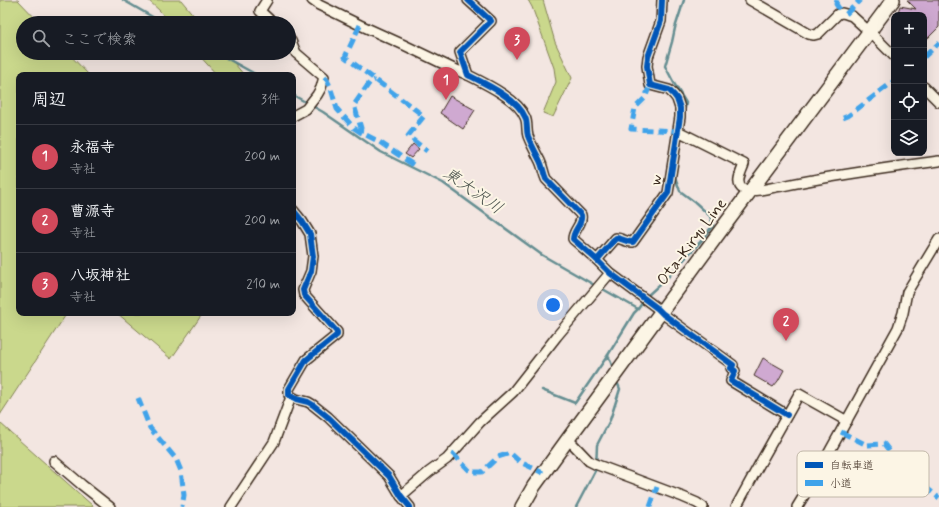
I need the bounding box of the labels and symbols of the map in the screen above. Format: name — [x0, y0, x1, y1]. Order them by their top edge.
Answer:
pin: 3 — [504, 27, 530, 60]
pin: 1 — [433, 67, 459, 100]
water label: 東大沢川 — [439, 162, 507, 220]
street label: w — [645, 172, 667, 188]
street label: Ota-Kiryu Line — [652, 194, 732, 290]
your location — [543, 295, 563, 315]
pin: 2 — [773, 308, 799, 341]
legend — [797, 451, 929, 497]
text: 自転車道 — [830, 459, 874, 473]
text: 小道 — [830, 477, 852, 491]

